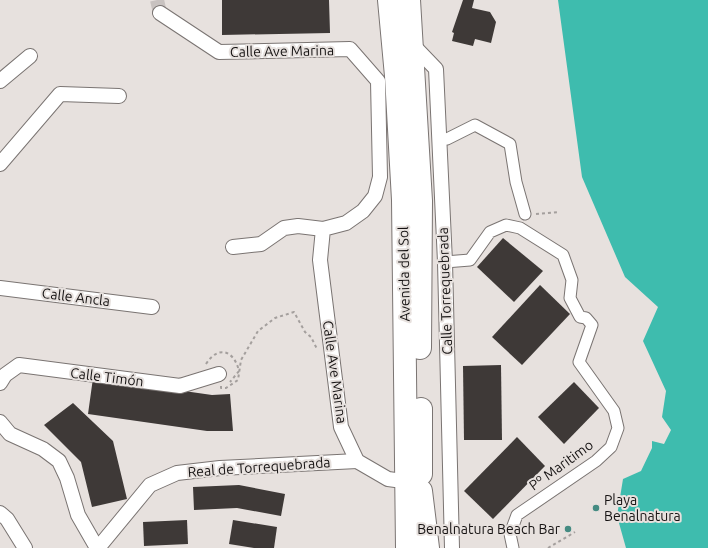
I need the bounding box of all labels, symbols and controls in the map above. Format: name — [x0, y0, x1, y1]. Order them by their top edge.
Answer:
street label: Calle Ave Marina — [230, 42, 334, 60]
street label: Avenida del Sol — [395, 226, 413, 322]
street label: Calle Torrequebrada — [435, 227, 455, 355]
street label: Calle Ancla — [41, 285, 111, 309]
street label: Calle Ave Marina — [320, 319, 350, 425]
street label: Calle Timón — [69, 365, 145, 389]
street label: Pº Maritimo — [526, 436, 596, 494]
street label: Real de Torrequebrada — [187, 454, 331, 480]
place label: Playa Benalnatura — [604, 492, 681, 524]
marker: Playa Benalnatura — [591, 503, 601, 513]
place label: Benalnatura Beach Bar — [417, 521, 561, 537]
marker: Benalnatura Beach Bar — [563, 524, 573, 534]

